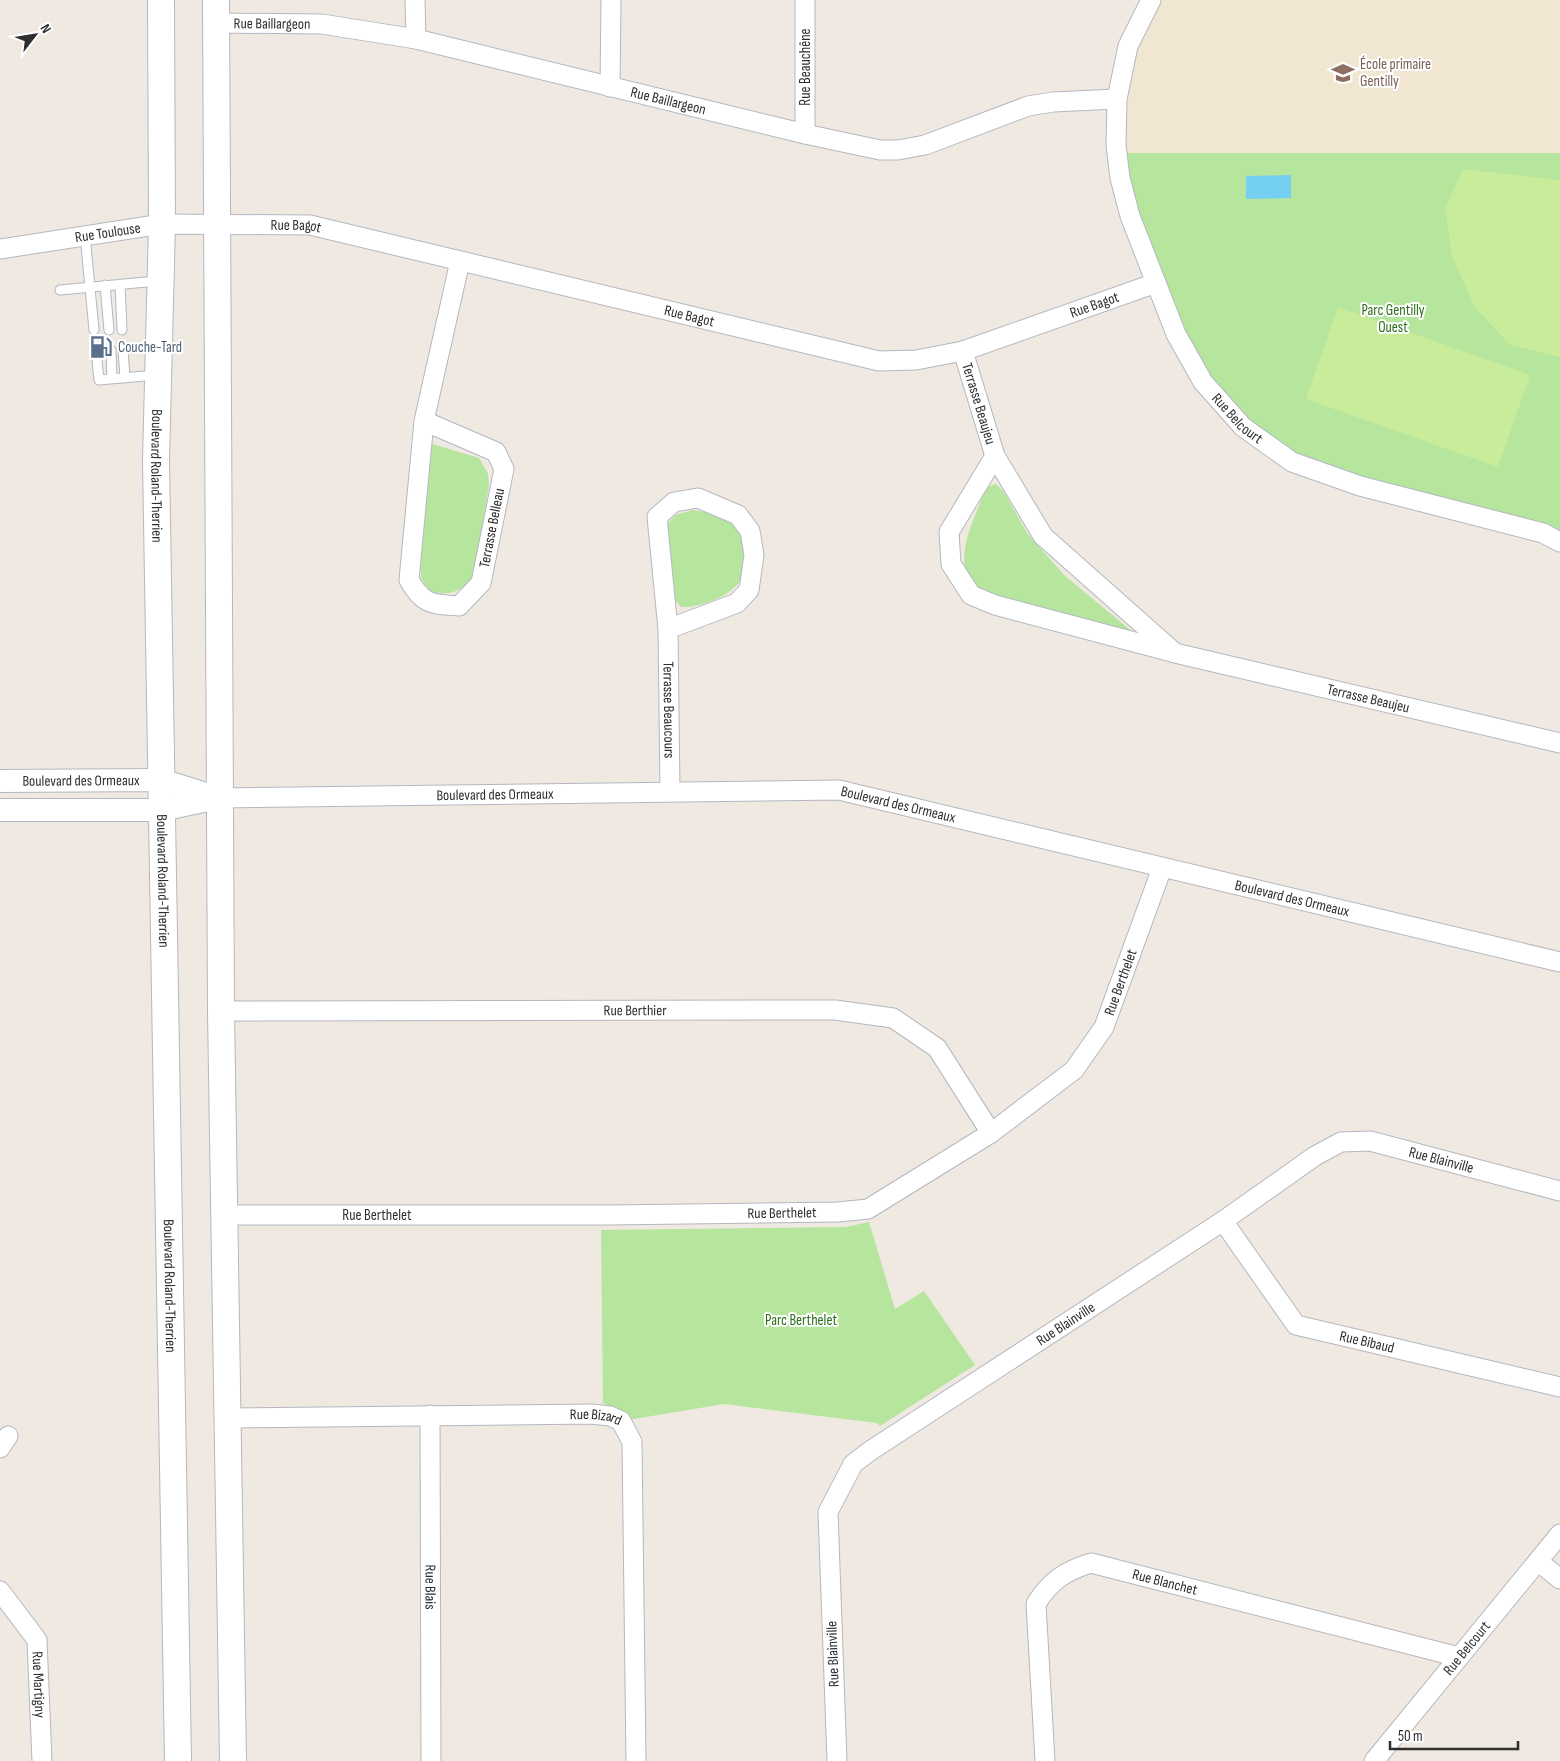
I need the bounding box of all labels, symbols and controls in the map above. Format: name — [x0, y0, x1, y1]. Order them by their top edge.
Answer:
north arrow — [10, 10, 60, 60]
street label: Rue Baillargeon — [233, 14, 311, 33]
text: N — [37, 21, 55, 36]
street label: Rue Beauchêne — [796, 28, 815, 106]
place label: École primaire Gentilly — [1360, 55, 1431, 91]
school or university icon: École primaire Gentilly — [1330, 60, 1356, 86]
street label: Rue Baillargeon — [629, 82, 708, 119]
street label: Rue Bagot — [271, 215, 324, 237]
street label: Rue Toulouse — [74, 218, 142, 247]
street label: Rue Bagot — [1067, 287, 1122, 322]
street label: Rue Bagot — [662, 301, 717, 331]
park label: Parc Gentilly Ouest — [1361, 301, 1425, 337]
fuel station icon: Couche-Tard — [88, 334, 114, 360]
place label: Couche-Tard — [118, 338, 182, 357]
street label: Terrasse Beaujeu — [958, 361, 1000, 447]
street label: Rue Belcourt — [1208, 389, 1267, 448]
street label: Boulevard Roland-Therrien — [146, 409, 167, 543]
street label: Terrasse Belleau — [475, 487, 509, 569]
street label: Terrasse Beaucours — [659, 661, 679, 759]
street label: Terrasse Beaujeu — [1325, 679, 1411, 717]
street label: Boulevard des Ormeaux — [22, 771, 140, 790]
street label: Boulevard des Ormeaux — [839, 781, 958, 827]
street label: Boulevard des Ormeaux — [436, 784, 554, 805]
street label: Boulevard Roland-Therrien — [152, 814, 174, 948]
street label: Boulevard des Ormeaux — [1233, 875, 1352, 921]
street label: Rue Berthelet — [1100, 946, 1141, 1018]
street label: Rue Berthier — [603, 1001, 667, 1020]
street label: Rue Blainville — [1407, 1142, 1476, 1177]
street label: Rue Berthelet — [747, 1203, 817, 1223]
street label: Rue Berthelet — [342, 1206, 412, 1225]
street label: Boulevard Roland-Therrien — [159, 1219, 181, 1353]
street label: Rue Blainville — [1033, 1298, 1098, 1350]
park label: Parc Berthelet — [765, 1311, 837, 1330]
street label: Rue Bibaud — [1338, 1326, 1396, 1357]
street label: Rue Bizard — [570, 1404, 625, 1430]
street label: Rue Blais — [421, 1564, 440, 1610]
street label: Rue Blanchet — [1130, 1564, 1200, 1599]
street label: Rue Belcourt — [1439, 1617, 1495, 1679]
street label: Rue Blainville — [822, 1621, 844, 1687]
street label: Rue Martigny — [28, 1651, 50, 1718]
scale bar — [1390, 1718, 1518, 1750]
text: 50 m — [1398, 1727, 1423, 1746]

